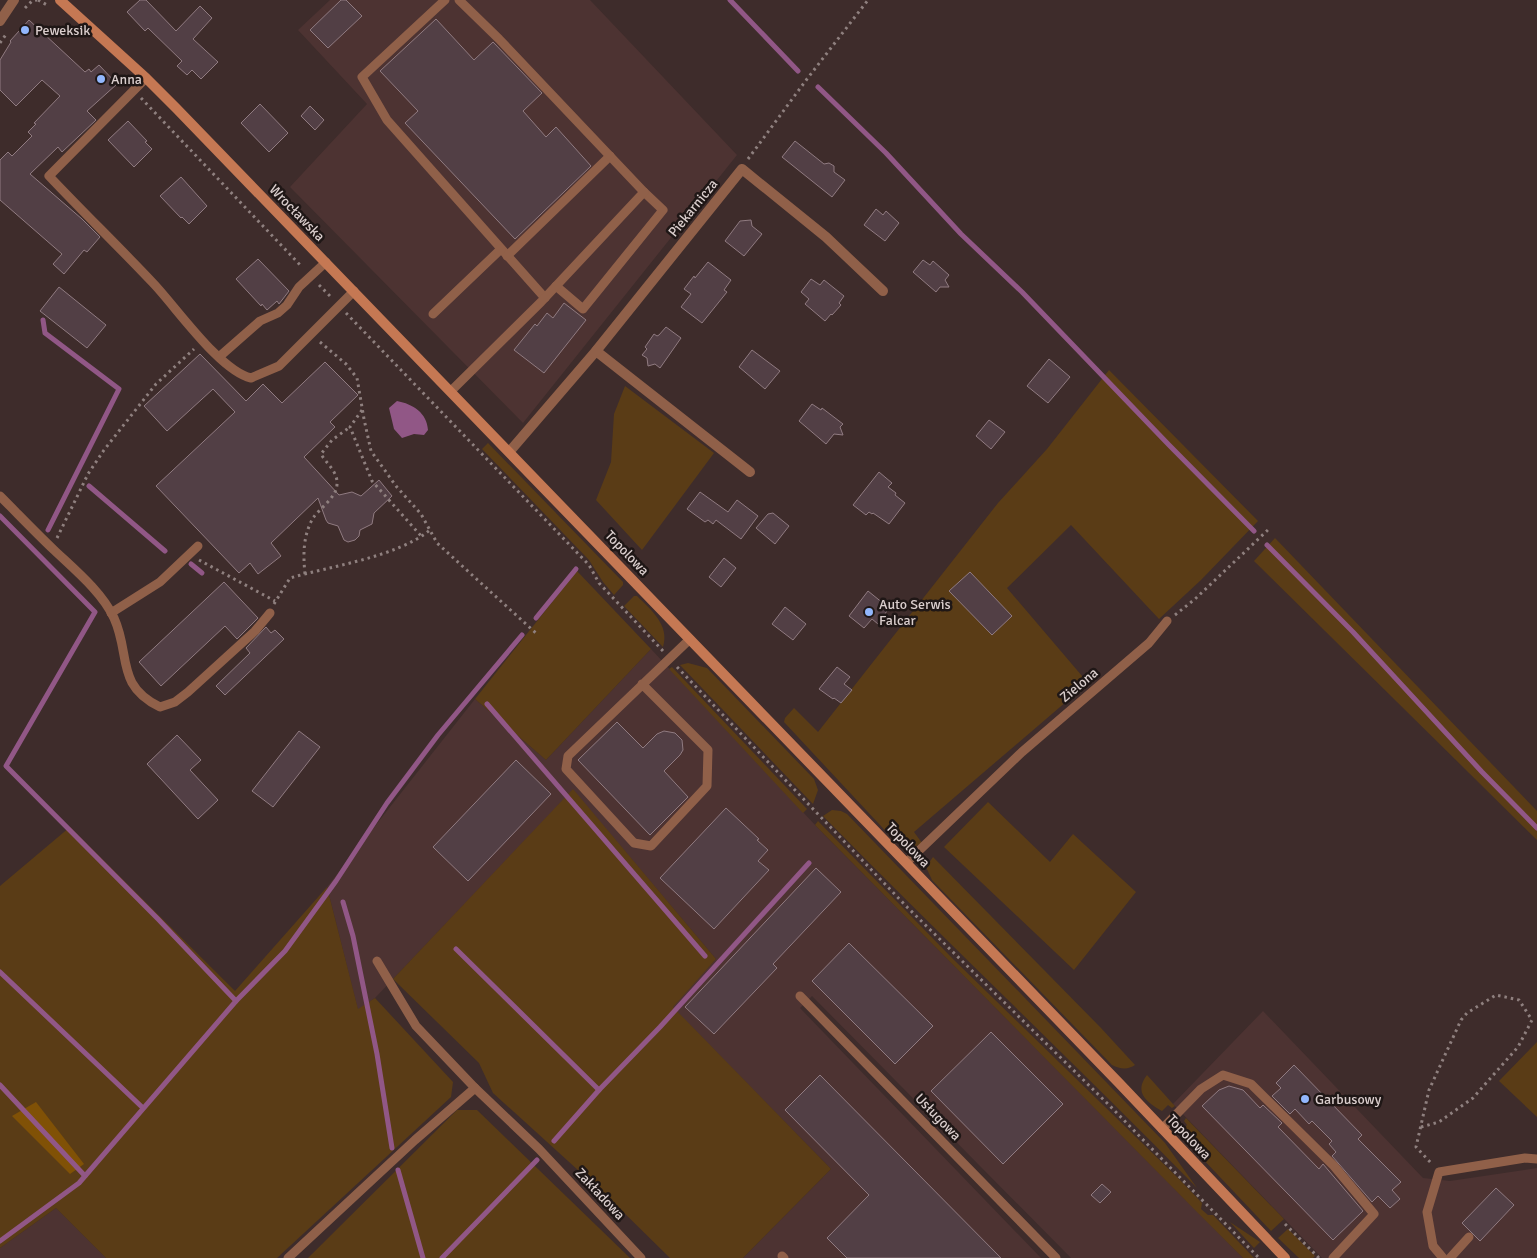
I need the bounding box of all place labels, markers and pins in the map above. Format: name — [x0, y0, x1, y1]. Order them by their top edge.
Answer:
place label: Peweksik — [35, 22, 90, 39]
marker: Peweksik — [19, 24, 31, 36]
place label: Anna — [111, 71, 142, 88]
marker: Anna — [95, 73, 107, 85]
place label: Auto Serwis Falcar — [879, 596, 951, 629]
marker: Auto Serwis Falcar — [863, 606, 875, 618]
place label: Garbusowy — [1315, 1091, 1382, 1108]
marker: Garbusowy — [1299, 1093, 1311, 1105]

